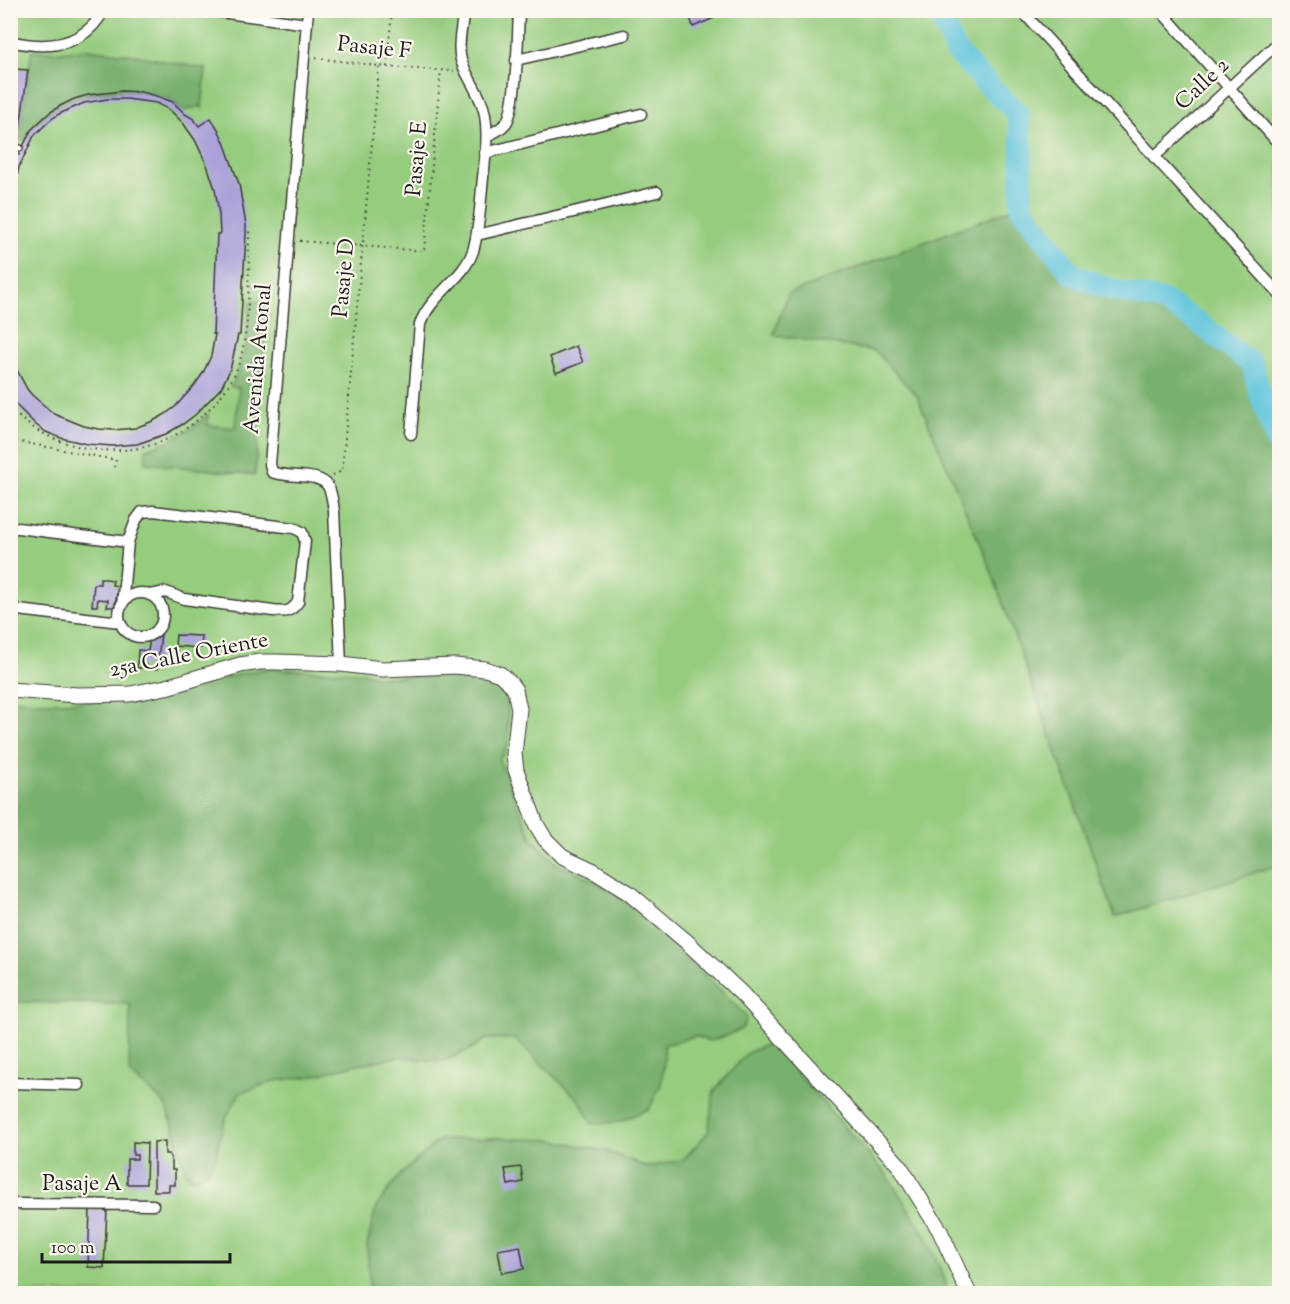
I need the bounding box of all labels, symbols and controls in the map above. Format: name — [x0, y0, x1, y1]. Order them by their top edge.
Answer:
street label: Pasaje F — [336, 29, 412, 69]
street label: Calle 2 — [1168, 51, 1238, 119]
street label: Pasaje E — [399, 120, 437, 198]
street label: Pasaje D — [326, 237, 364, 319]
street label: Avenida Atonal — [236, 283, 282, 435]
street label: 25a Calle Oriente — [107, 625, 271, 687]
street label: Pasaje A — [42, 1169, 122, 1201]
scale bar — [42, 1226, 230, 1264]
text: 100 m — [51, 1236, 95, 1262]

